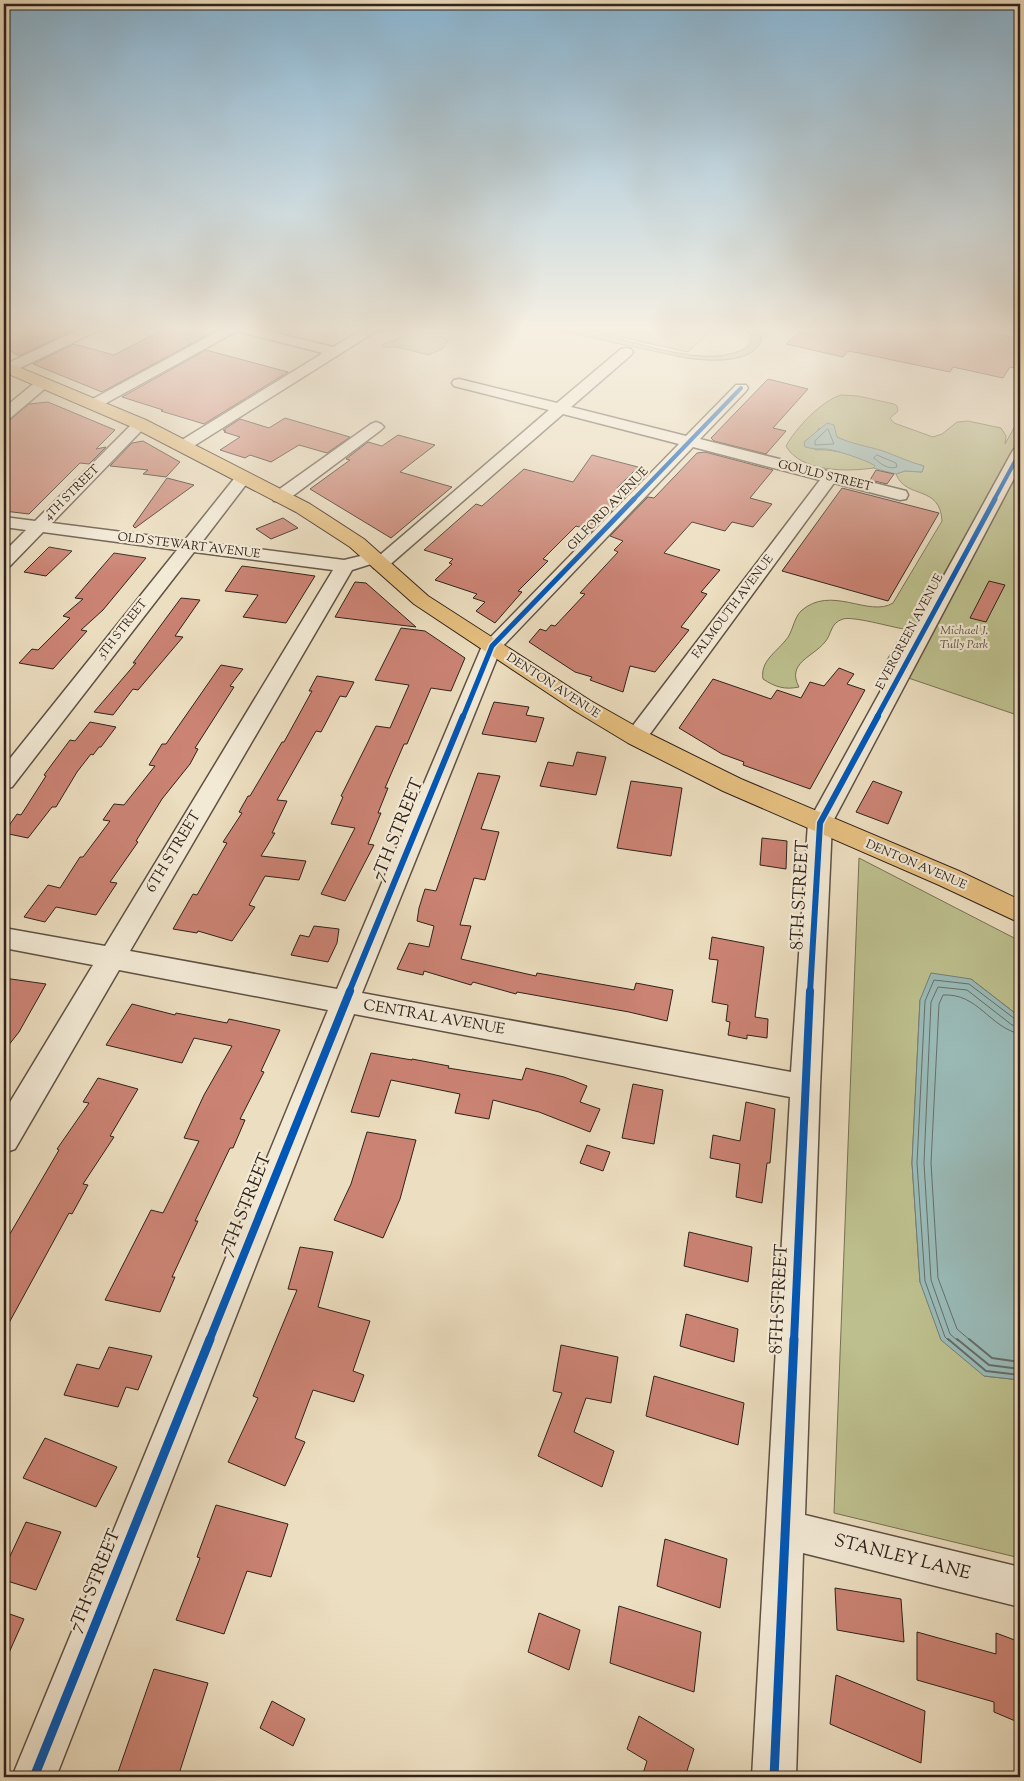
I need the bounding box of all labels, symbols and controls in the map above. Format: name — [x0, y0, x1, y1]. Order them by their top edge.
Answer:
street label: GOULD STREET — [776, 456, 874, 497]
street label: 4TH STREET — [40, 461, 104, 525]
street label: GILFORD AVENUE — [563, 463, 653, 555]
street label: OLD STEWART AVENUE — [116, 528, 262, 564]
street label: FALMOUTH AVENUE — [688, 551, 779, 663]
street label: EVERGREEN AVENUE — [872, 570, 949, 693]
street label: 5TH STREET — [94, 595, 152, 663]
park label: Michael J. Tully Park — [940, 622, 989, 654]
street label: DENTON AVENUE — [503, 649, 604, 724]
street label: 7TH STREET — [367, 774, 432, 885]
street label: 6TH STREET — [141, 807, 207, 897]
street label: DENTON AVENUE — [863, 836, 970, 895]
street label: 8TH STREET — [785, 839, 817, 951]
street label: CENTRAL AVENUE — [362, 995, 506, 1041]
street label: 7TH STREET — [215, 1149, 280, 1260]
street label: 8TH STREET — [764, 1243, 796, 1355]
street label: 7TH STREET — [64, 1525, 129, 1636]
street label: STANLEY LANE — [831, 1528, 973, 1588]

